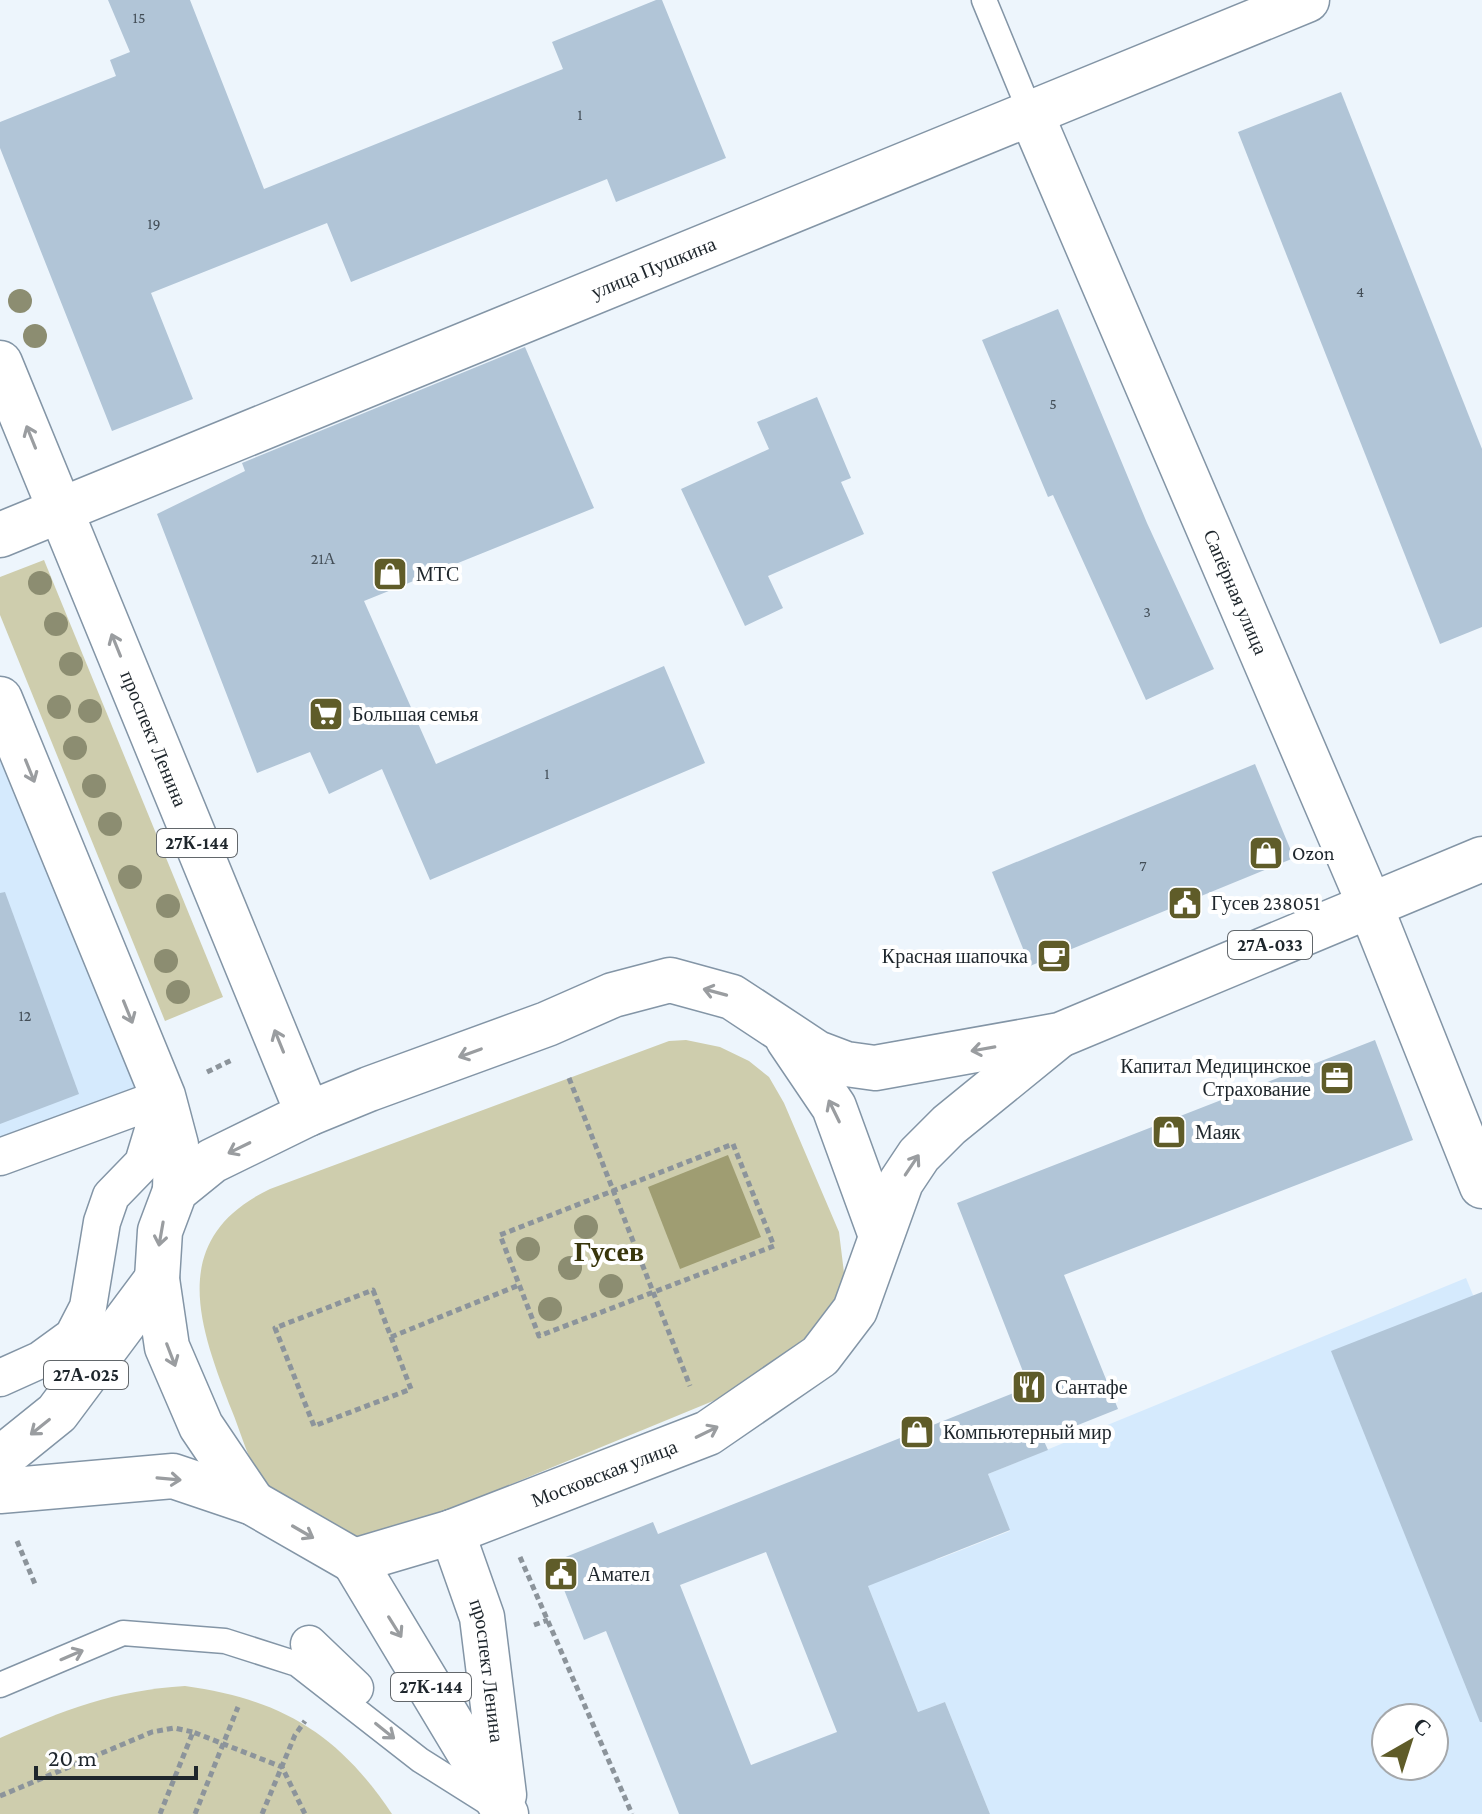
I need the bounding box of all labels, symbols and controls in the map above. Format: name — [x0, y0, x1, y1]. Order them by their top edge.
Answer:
house number: 15 — [133, 9, 145, 26]
house number: 1 — [577, 106, 583, 123]
house number: 19 — [147, 215, 161, 232]
street label: улица Пушкина — [588, 232, 719, 304]
house number: 4 — [1356, 283, 1364, 300]
house number: 5 — [1049, 395, 1057, 412]
one-way arrow — [22, 425, 37, 450]
street label: Сапёрная улица — [1199, 526, 1272, 658]
house number: 21А — [311, 550, 336, 567]
shop icon: МТС — [371, 555, 409, 593]
place label: МТС — [416, 563, 459, 585]
house number: 3 — [1143, 603, 1151, 620]
one-way arrow — [108, 634, 122, 658]
street label: проспект Ленина — [116, 667, 192, 810]
supermarket icon: Большая семья — [307, 695, 345, 733]
place label: Большая семья — [352, 703, 479, 725]
one-way arrow — [23, 758, 38, 783]
house number: 1 — [544, 765, 550, 782]
road number: 27К-144 — [157, 829, 237, 857]
shop icon: Ozon — [1247, 834, 1285, 872]
place label: Ozon — [1292, 842, 1335, 864]
house number: 7 — [1139, 857, 1147, 874]
public building icon: Гусев 238051 — [1166, 884, 1204, 922]
place label: Гусев 238051 — [1211, 892, 1320, 915]
road number: 27А-033 — [1228, 931, 1312, 959]
cafe icon: Красная шапочка — [1035, 937, 1073, 975]
place label: Красная шапочка — [882, 945, 1028, 968]
one-way arrow — [702, 984, 728, 999]
one-way arrow — [122, 999, 136, 1024]
house number: 12 — [19, 1007, 32, 1024]
one-way arrow — [270, 1029, 285, 1054]
one-way arrow — [971, 1042, 996, 1057]
one-way arrow — [458, 1047, 482, 1061]
place label: Капитал Медицинское Страхование — [1120, 1055, 1311, 1101]
office icon: Капитал Медицинское Страхование — [1318, 1059, 1356, 1097]
one-way arrow — [826, 1100, 841, 1124]
shop icon: Маяк — [1150, 1113, 1188, 1151]
place label: Маяк — [1195, 1121, 1241, 1143]
one-way arrow — [227, 1141, 251, 1156]
one-way arrow — [904, 1155, 920, 1177]
one-way arrow — [153, 1221, 168, 1246]
district label: Гусев — [574, 1236, 644, 1267]
one-way arrow — [165, 1342, 179, 1367]
road number: 27А-025 — [44, 1361, 128, 1389]
restaurant icon: Сантафе — [1010, 1368, 1048, 1406]
place label: Сантафе — [1055, 1376, 1128, 1399]
shop icon: Компьютерный мир — [898, 1413, 936, 1451]
one-way arrow — [30, 1418, 51, 1436]
place label: Компьютерный мир — [943, 1421, 1112, 1444]
one-way arrow — [694, 1423, 718, 1439]
street label: Московская улица — [528, 1435, 680, 1511]
one-way arrow — [156, 1471, 182, 1486]
one-way arrow — [291, 1525, 315, 1540]
public building icon: Амател — [542, 1555, 580, 1593]
place label: Амател — [587, 1563, 650, 1585]
street label: проспект Ленина — [465, 1596, 508, 1744]
one-way arrow — [387, 1615, 403, 1638]
one-way arrow — [59, 1646, 84, 1661]
road number: 27К-144 — [391, 1673, 471, 1701]
north arrow — [1370, 1702, 1450, 1782]
text: С — [1408, 1712, 1436, 1742]
one-way arrow — [374, 1722, 395, 1740]
scale bar — [36, 1730, 196, 1780]
text: 20 m — [48, 1744, 97, 1771]

